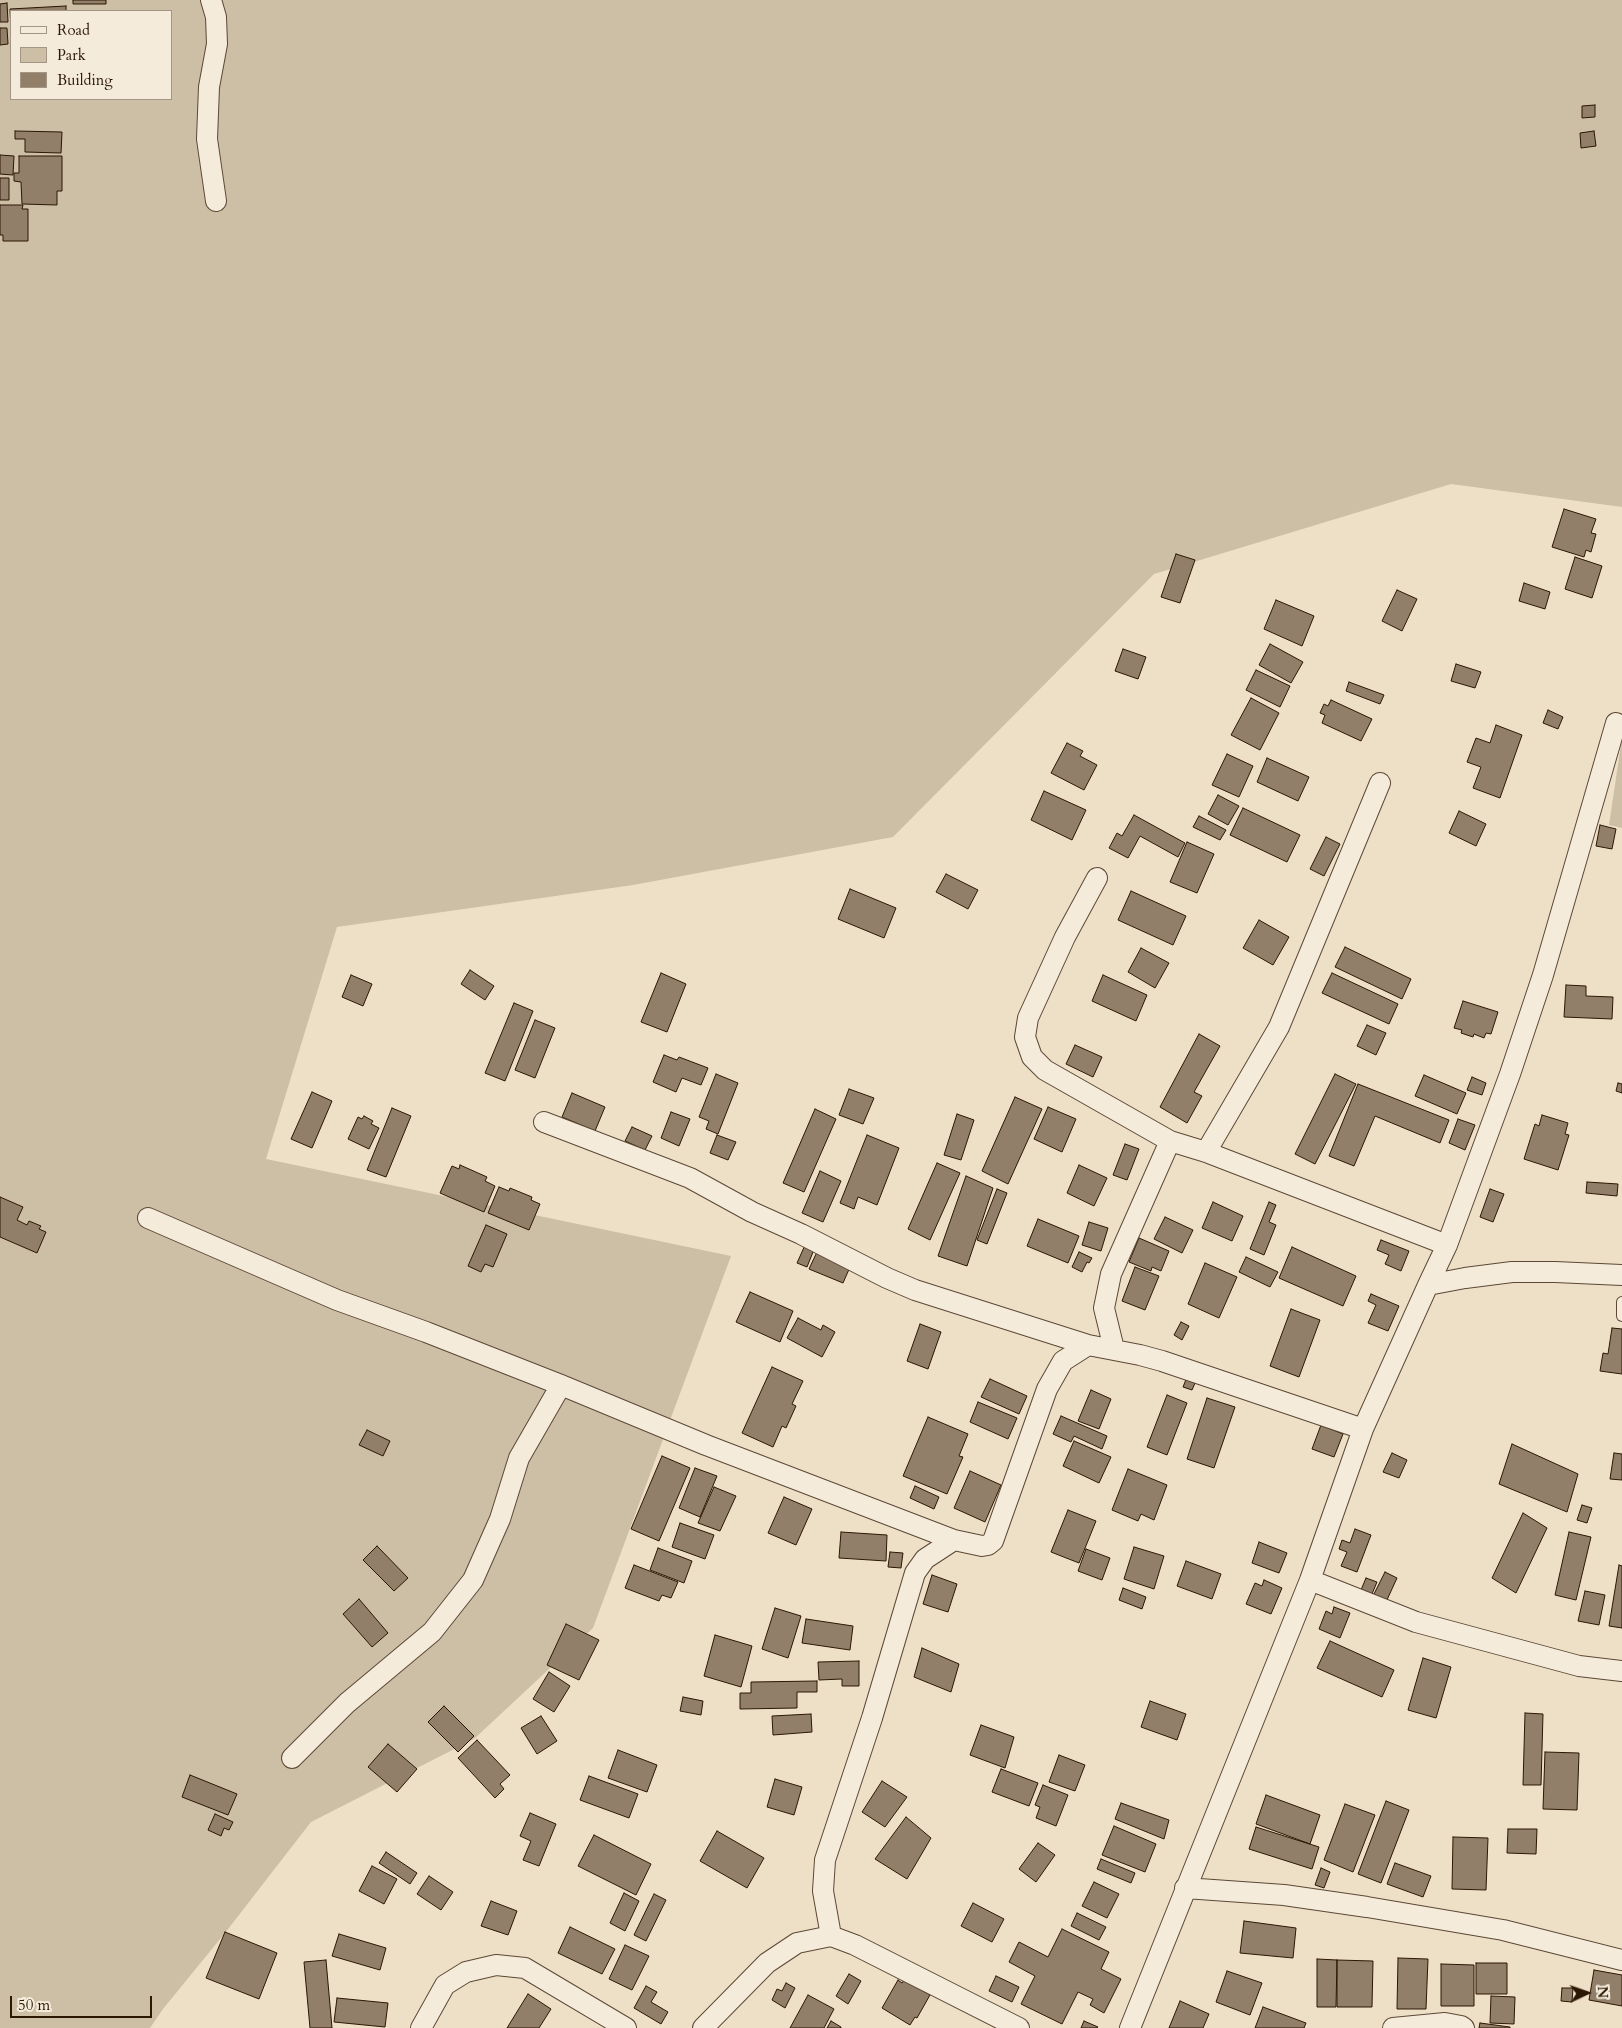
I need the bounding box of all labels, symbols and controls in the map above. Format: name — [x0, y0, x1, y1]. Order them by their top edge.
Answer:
legend — [10, 10, 172, 100]
text: Road — [57, 20, 90, 40]
text: Park — [57, 45, 86, 65]
text: Building — [57, 70, 113, 90]
north arrow — [1562, 1968, 1612, 2018]
scale bar — [12, 1986, 155, 2018]
text: N — [1593, 1986, 1612, 1999]
text: 50 m — [18, 1995, 50, 2015]

